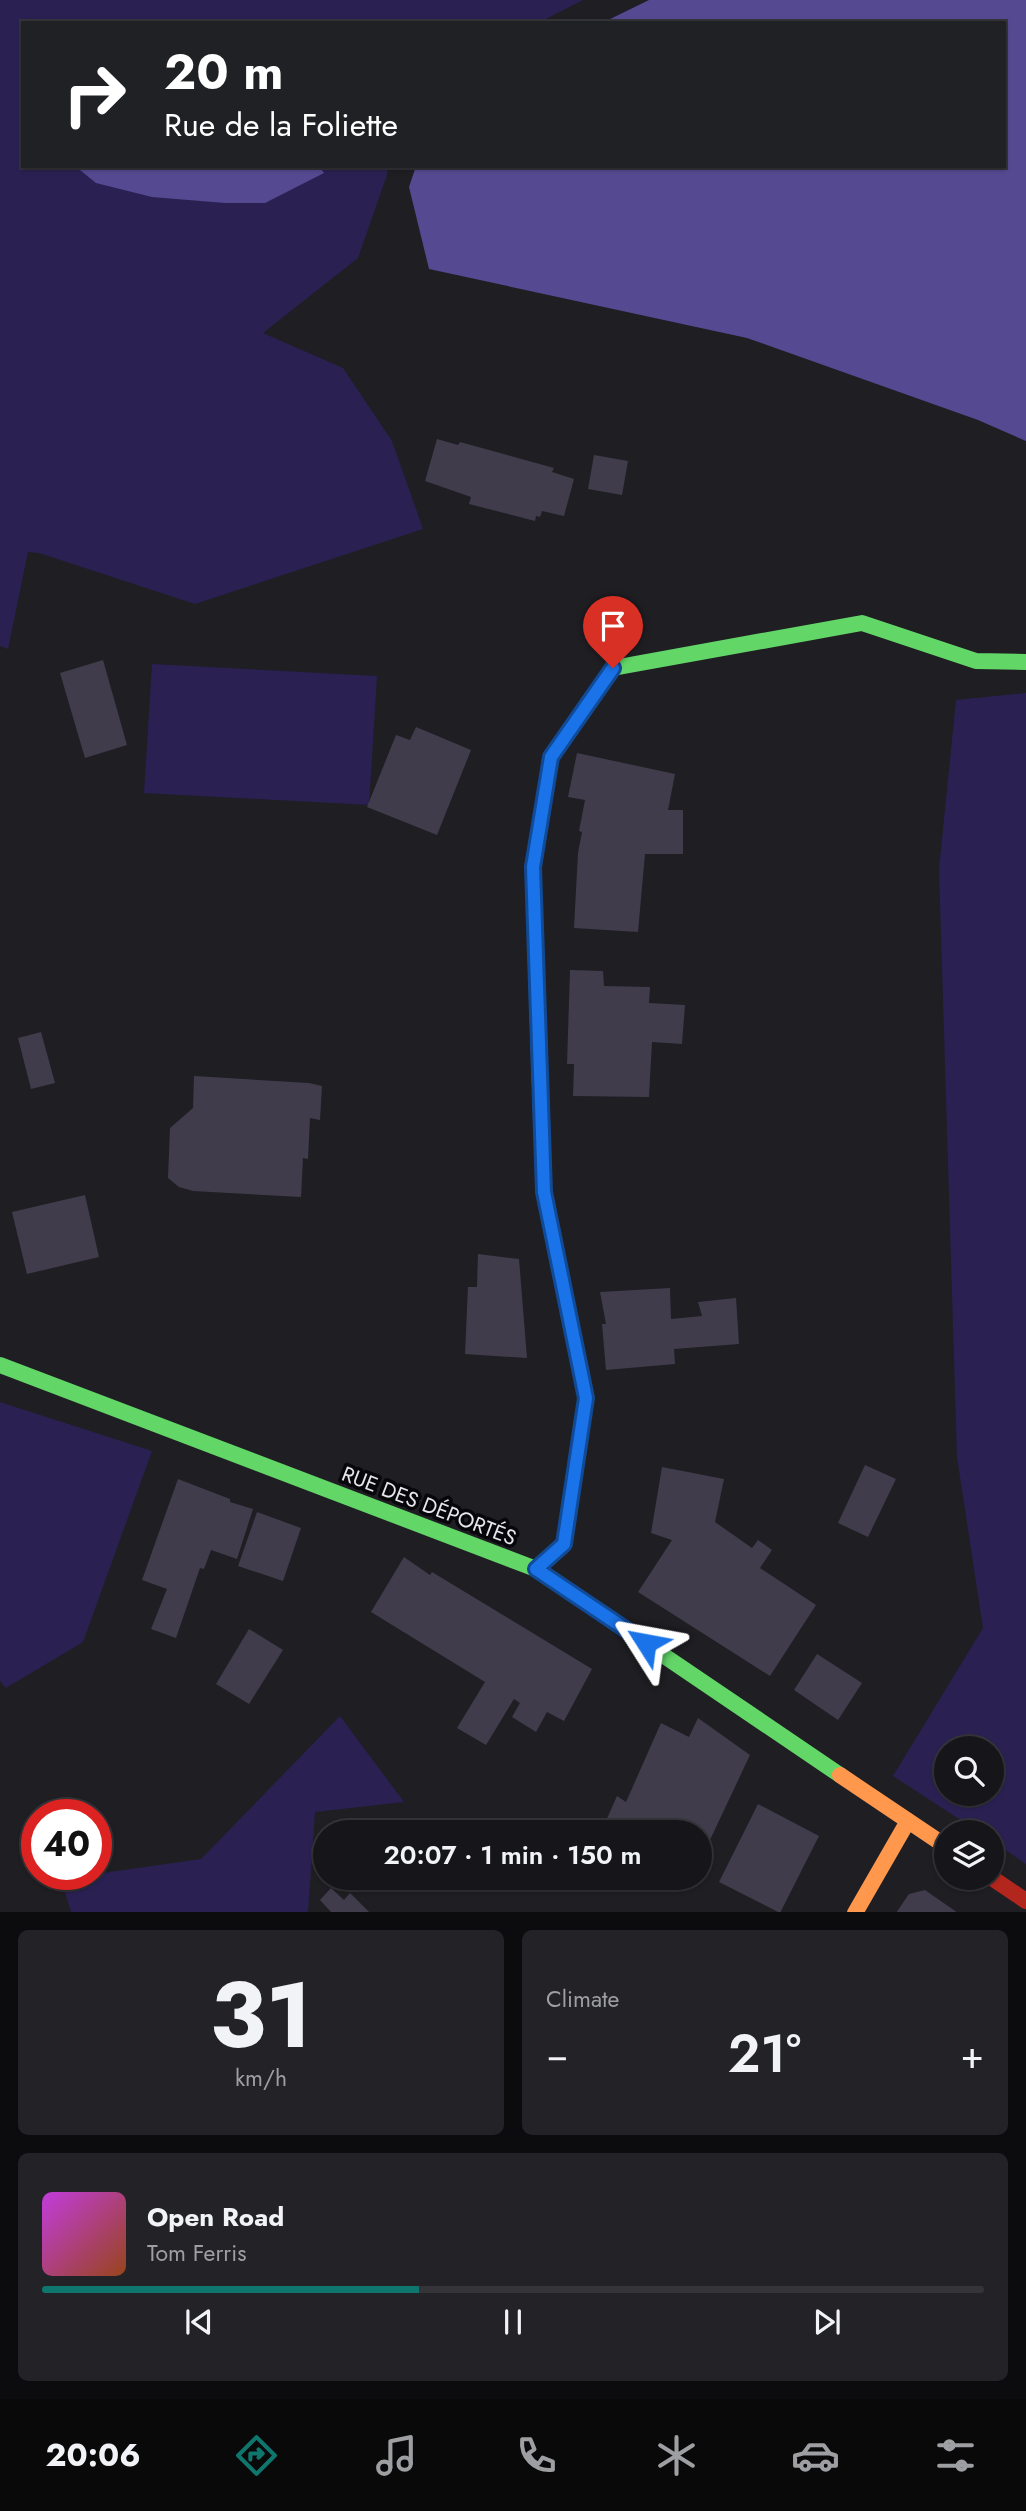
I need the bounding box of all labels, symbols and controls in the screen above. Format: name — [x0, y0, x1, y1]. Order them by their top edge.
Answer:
text: 20 m — [164, 37, 283, 107]
icon: right — [49, 49, 140, 140]
text: Rue de la Foliette — [164, 102, 398, 148]
pin — [583, 596, 643, 668]
icon: arrive — [594, 607, 632, 645]
street label: RUE DES DÉPORTÉS — [337, 1459, 521, 1553]
position arrow — [609, 1606, 683, 1680]
map controls — [934, 1736, 1004, 1890]
button: search — [934, 1736, 1004, 1806]
speed limit sign: 40 — [21, 1799, 112, 1890]
button: layers — [934, 1820, 1004, 1890]
text: 20:07 · 1 min · 150 m — [383, 1836, 642, 1874]
text: 31 — [210, 1950, 312, 2081]
text: Climate — [546, 1982, 619, 2016]
text: 21° — [728, 2016, 801, 2092]
text: − — [546, 2027, 568, 2082]
text: + — [961, 2027, 984, 2082]
text: km/h — [235, 2061, 287, 2095]
text: Open Road — [147, 2198, 284, 2236]
text: Tom Ferris — [147, 2236, 246, 2270]
icon: previous — [180, 2303, 218, 2341]
icon: pause — [494, 2303, 532, 2341]
icon: next — [808, 2303, 846, 2341]
icon: directions — [232, 2431, 281, 2480]
icon: music — [372, 2431, 421, 2480]
icon: phone — [512, 2431, 561, 2480]
icon: climate — [652, 2431, 701, 2480]
icon: car — [791, 2431, 840, 2480]
icon: filters — [931, 2431, 980, 2480]
text: 20:06 — [45, 2432, 141, 2478]

